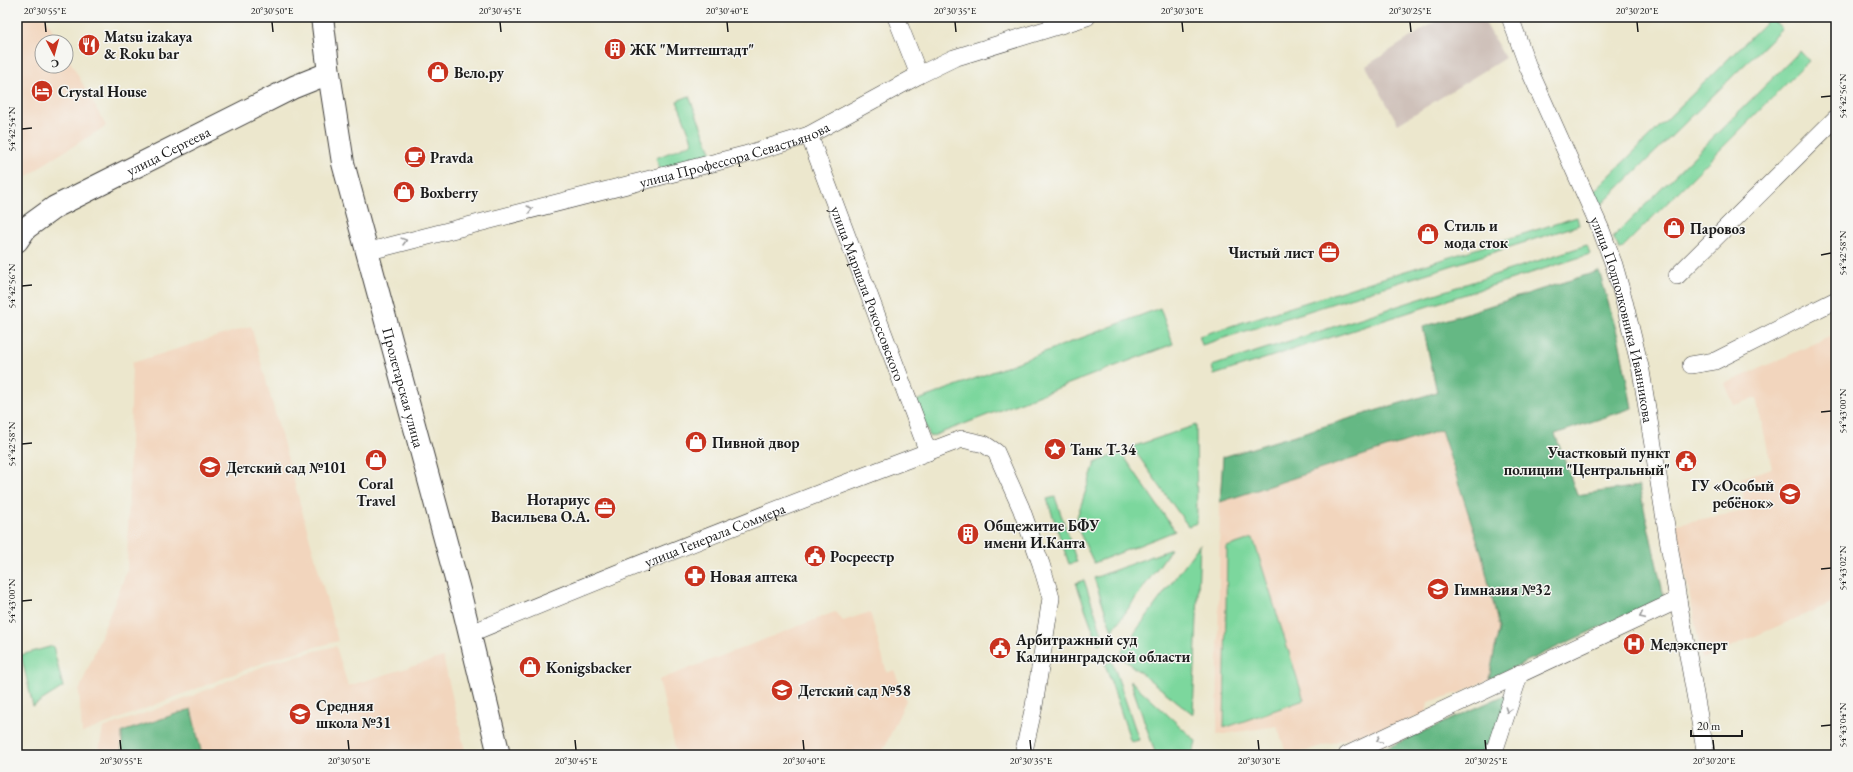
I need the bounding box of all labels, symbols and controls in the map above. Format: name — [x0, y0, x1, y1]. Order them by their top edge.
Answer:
text: 20°30'55"E — [24, 4, 67, 17]
text: 20°30'50"E — [251, 4, 294, 17]
text: 20°30'45"E — [479, 4, 522, 17]
text: 20°30'40"E — [706, 4, 749, 17]
text: 20°30'35"E — [934, 4, 977, 17]
text: 20°30'30"E — [1161, 4, 1204, 17]
text: 20°30'25"E — [1389, 4, 1432, 17]
text: 20°30'20"E — [1616, 4, 1659, 17]
place label: Matsu izakaya & Roku bar — [104, 27, 193, 63]
restaurant icon: Matsu izakaya & Roku bar — [76, 32, 102, 58]
north arrow — [34, 34, 74, 74]
building icon: ЖК "Миттештадт" — [602, 36, 628, 62]
place label: ЖК "Миттештадт" — [629, 40, 754, 59]
text: С — [50, 57, 60, 71]
shop icon: Вело.ру — [425, 59, 451, 85]
place label: Вело.ру — [454, 63, 505, 82]
text: 54°42'56"N — [1836, 73, 1849, 118]
hotel icon: Crystal House — [29, 78, 55, 104]
place label: Crystal House — [58, 82, 147, 101]
text: 54°42'54"N — [5, 106, 18, 151]
street label: улица Профессора Севастьянова — [637, 116, 832, 191]
street label: улица Сергеева — [123, 121, 213, 179]
cafe icon: Pravda — [402, 144, 428, 170]
place label: Pravda — [430, 148, 474, 167]
shop icon: Boxberry — [391, 179, 417, 205]
place label: Boxberry — [420, 183, 479, 202]
street label: улица Маршала Рокоссовского — [827, 203, 910, 383]
one-way arrow — [526, 205, 533, 213]
street label: улица Подполковника Иванникова — [1586, 213, 1659, 424]
shop icon: Паровоз — [1661, 215, 1687, 241]
place label: Стиль и мода сток — [1444, 216, 1509, 252]
place label: Паровоз — [1690, 219, 1745, 238]
shop icon: Стиль и мода сток — [1415, 221, 1441, 247]
text: 54°42'58"N — [1836, 230, 1849, 275]
one-way arrow — [400, 237, 407, 246]
office icon: Чистый лист — [1316, 239, 1342, 265]
place label: Чистый лист — [1228, 243, 1314, 262]
text: 54°42'56"N — [5, 263, 18, 308]
street label: Пролетарская улица — [379, 325, 429, 450]
text: 54°43'00"N — [1836, 388, 1849, 433]
text: 54°42'58"N — [5, 421, 18, 466]
shop icon: Пивной двор — [683, 429, 709, 455]
place label: Пивной двор — [712, 433, 799, 452]
place icon: Танк Т-34 — [1042, 436, 1068, 462]
place label: Танк Т-34 — [1070, 440, 1137, 459]
place label: Участковый пункт полиции "Центральный" — [1504, 443, 1670, 479]
shop icon: Coral Travel — [363, 447, 389, 473]
public building icon: Участковый пункт полиции "Центральный" — [1673, 448, 1699, 474]
school or university icon: Детский сад №101 — [197, 454, 223, 480]
place label: Детский сад №101 — [226, 458, 347, 477]
place label: Coral Travel — [356, 474, 396, 510]
place label: ГУ «Особый ребёнок» — [1692, 476, 1774, 512]
school or university icon: ГУ «Особый ребёнок» — [1777, 481, 1803, 507]
place label: Нотариус Васильева О.А. — [491, 490, 590, 526]
office icon: Нотариус Васильева О.А. — [592, 495, 618, 521]
street label: улица Генерала Соммера — [641, 498, 788, 571]
place label: Общежитие БФУ имени И.Канта — [984, 516, 1100, 552]
building icon: Общежитие БФУ имени И.Канта — [955, 521, 981, 547]
public building icon: Росрeeстр — [802, 543, 828, 569]
text: 54°43'02"N — [1836, 545, 1849, 590]
place label: Росрeeстр — [830, 547, 894, 566]
pharmacy icon: Новая аптека — [682, 563, 708, 589]
place label: Новая аптека — [710, 567, 798, 586]
school or university icon: Гимназия №32 — [1425, 576, 1451, 602]
text: 54°43'00"N — [5, 578, 18, 623]
place label: Гимназия №32 — [1454, 580, 1551, 599]
one-way arrow — [1639, 611, 1647, 619]
place label: Арбитражный суд Калининградской области — [1015, 630, 1191, 666]
hospital icon: Медэксперт — [1621, 631, 1647, 657]
public building icon: Арбитражный суд Калининградской области — [987, 635, 1013, 661]
place label: Медэксперт — [1650, 635, 1728, 654]
shop icon: Konigsbacker — [517, 654, 543, 680]
place label: Konigsbacker — [546, 658, 632, 677]
school or university icon: Детский сад №58 — [769, 677, 795, 703]
place label: Детский сад №58 — [798, 681, 911, 700]
place label: Средняя школа №31 — [316, 696, 391, 732]
school or university icon: Средняя школа №31 — [287, 701, 313, 727]
text: 54°43'04"N — [1836, 702, 1849, 747]
one-way arrow — [1504, 707, 1512, 714]
scale bar — [1691, 712, 1742, 738]
text: 20 m — [1697, 718, 1721, 734]
one-way arrow — [1376, 735, 1384, 743]
text: 20°30'55"E — [100, 754, 143, 767]
text: 20°30'50"E — [328, 754, 371, 767]
text: 20°30'45"E — [555, 754, 598, 767]
text: 20°30'40"E — [783, 754, 826, 767]
text: 20°30'35"E — [1010, 754, 1053, 767]
text: 20°30'30"E — [1238, 754, 1281, 767]
text: 20°30'25"E — [1465, 754, 1508, 767]
text: 20°30'20"E — [1693, 754, 1736, 767]

